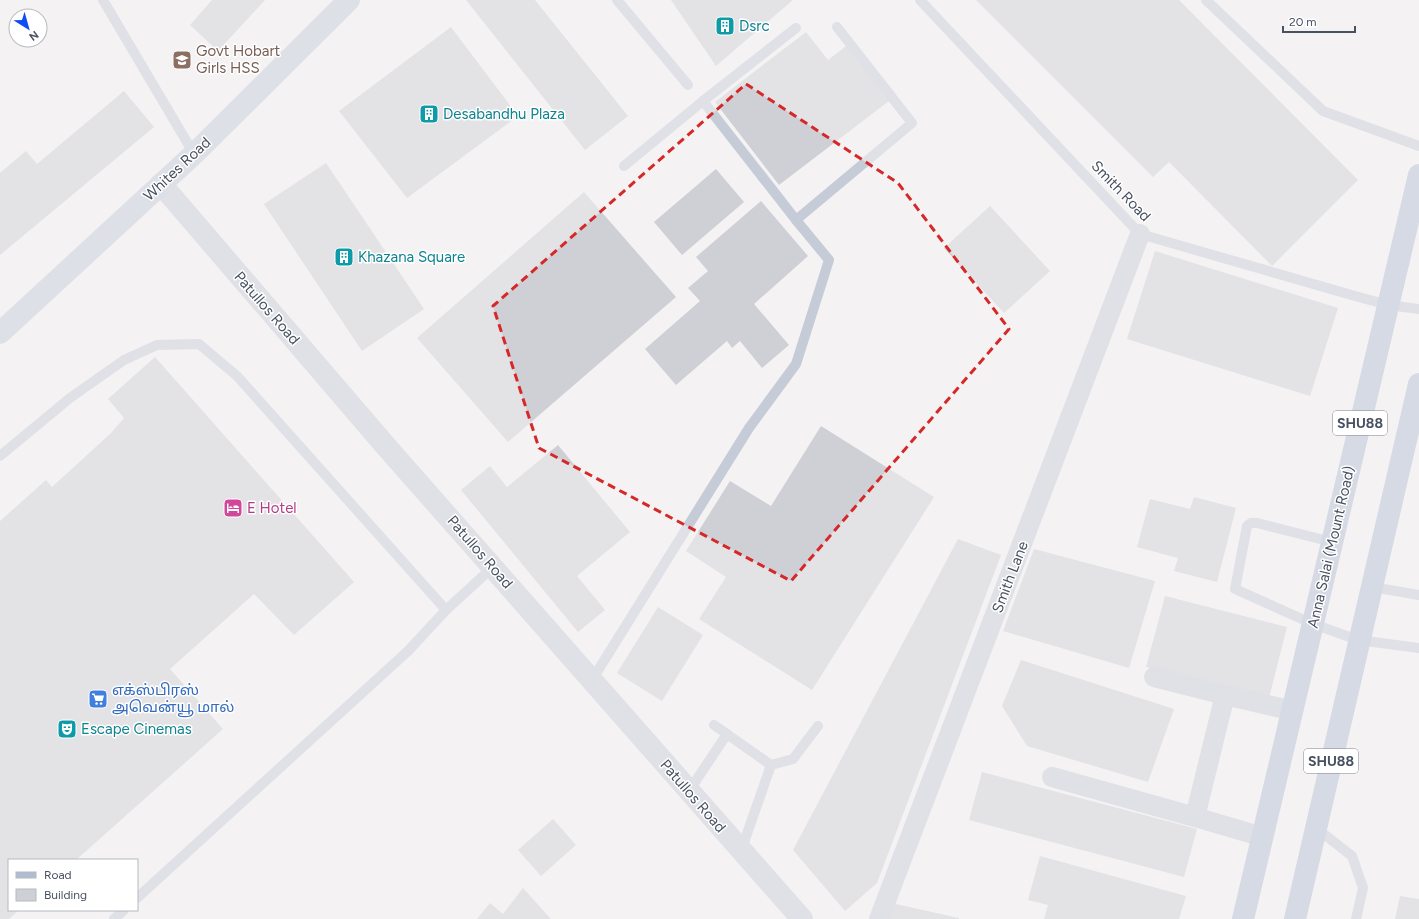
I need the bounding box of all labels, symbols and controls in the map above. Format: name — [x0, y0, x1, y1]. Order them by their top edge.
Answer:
north arrow — [8, 8, 48, 48]
scale bar — [1283, 8, 1355, 34]
building icon: Dsrc — [714, 15, 736, 37]
text: 20 m — [1289, 15, 1317, 29]
place label: Dsrc — [739, 17, 770, 35]
text: N — [26, 28, 41, 43]
place label: Govt Hobart Girls HSS — [196, 42, 281, 77]
school or university icon: Govt Hobart Girls HSS — [171, 49, 193, 71]
building icon: Desabandhu Plaza — [418, 103, 440, 125]
place label: Desabandhu Plaza — [443, 105, 565, 123]
street label: Whites Road — [140, 133, 214, 205]
street label: Smith Road — [1088, 157, 1154, 225]
building icon: Khazana Square — [333, 246, 355, 268]
place label: Khazana Square — [358, 248, 465, 266]
street label: Patullos Road — [230, 268, 304, 348]
road number: SHU88 — [1333, 411, 1387, 435]
street label: Anna Salai (Mount Road) — [1304, 464, 1358, 630]
hotel icon: E Hotel — [222, 497, 244, 519]
place label: E Hotel — [247, 499, 297, 517]
street label: Patullos Road — [443, 512, 517, 592]
street label: Smith Lane — [988, 539, 1032, 615]
place label: எக்ஸ்பிரஸ் அவென்யூ மால் — [112, 681, 234, 718]
supermarket icon: எக்ஸ்பிரஸ் அவென்யூ மால் — [87, 688, 109, 710]
theatre icon: Escape Cinemas — [56, 718, 78, 740]
place label: Escape Cinemas — [81, 720, 192, 738]
road number: SHU88 — [1304, 749, 1358, 773]
street label: Patullos Road — [656, 756, 730, 836]
legend — [8, 859, 138, 911]
text: Road — [44, 868, 72, 882]
text: Building — [44, 888, 87, 902]

